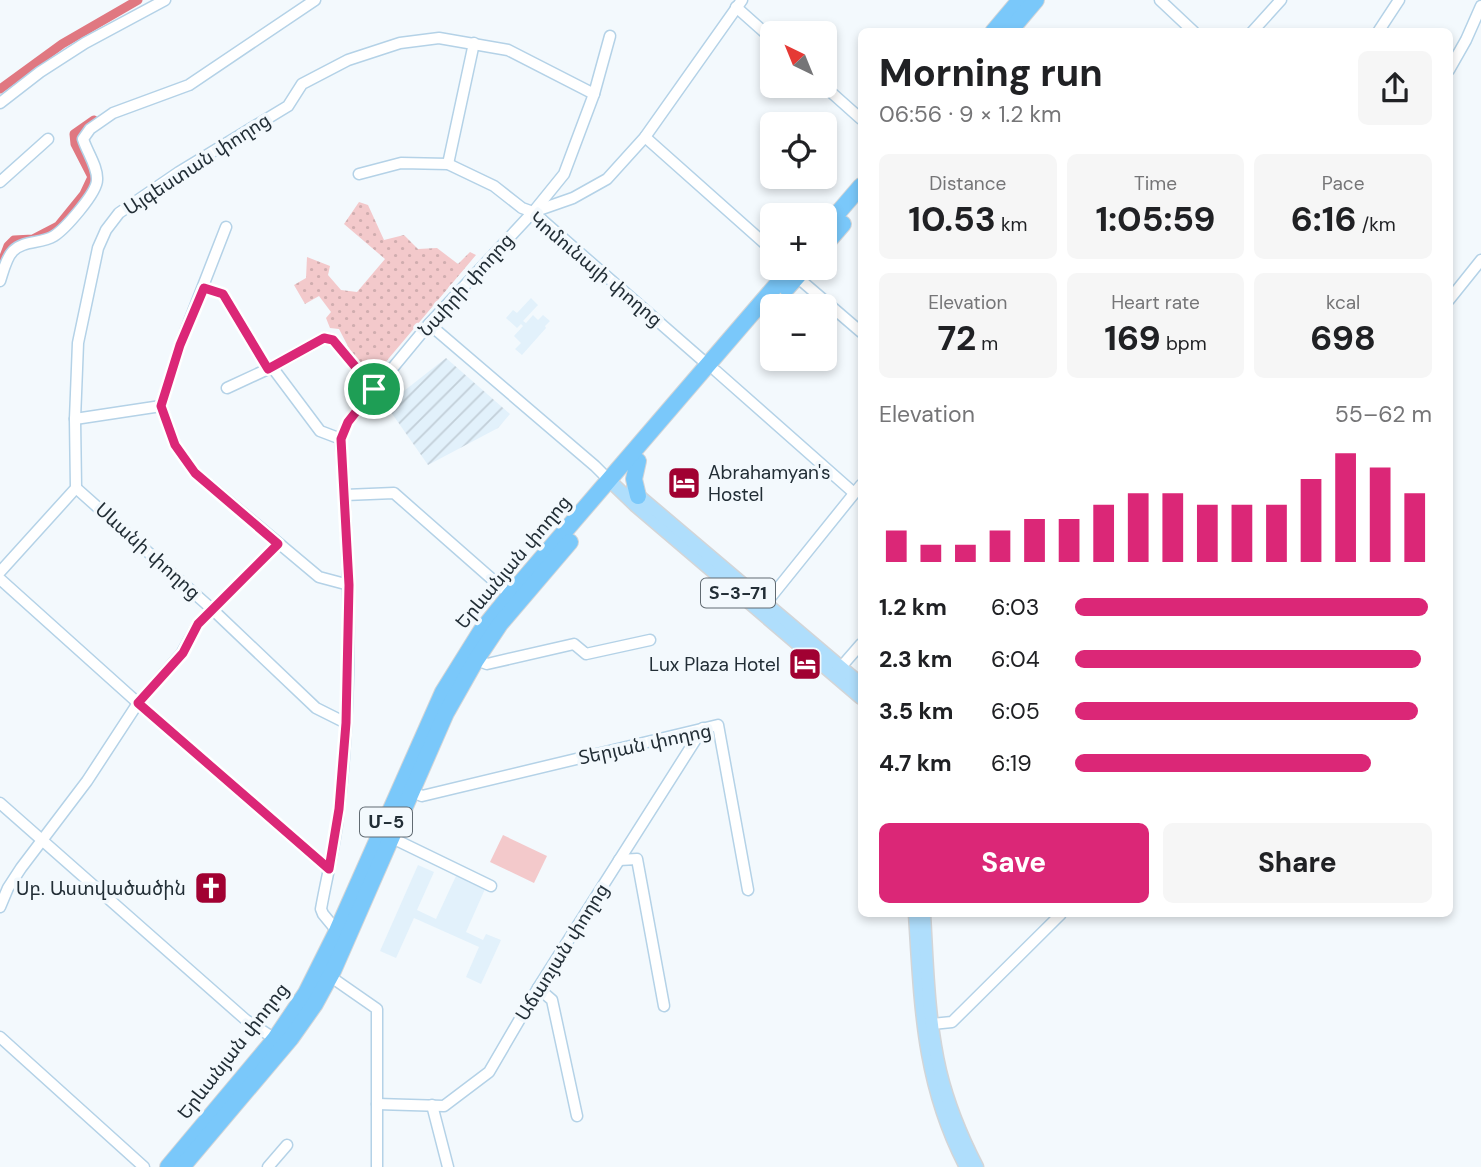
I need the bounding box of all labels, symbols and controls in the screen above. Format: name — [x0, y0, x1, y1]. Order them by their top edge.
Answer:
north arrow — [760, 21, 836, 98]
map controls — [760, 21, 837, 371]
text: Morning run — [879, 48, 1103, 98]
button: share — [1358, 51, 1432, 125]
text: 06:56 · 9 × 1.2 km — [879, 99, 1062, 129]
street label: Այգեստան փողոց — [119, 107, 275, 221]
button: locate — [760, 112, 837, 189]
text: Distance — [929, 171, 1006, 196]
text: Time — [1134, 171, 1177, 196]
text: Pace — [1322, 171, 1364, 196]
text: 10.53 — [908, 196, 996, 242]
text: 1:05:59 — [1095, 196, 1216, 242]
text: 6:16 — [1291, 196, 1357, 242]
button: + — [760, 203, 837, 280]
street label: Կոմունայի փողոց — [524, 206, 668, 332]
text: km — [996, 212, 1027, 237]
text: /km — [1357, 212, 1396, 237]
street label: Նաիրի փողոց — [413, 228, 519, 342]
text: Elevation — [928, 290, 1007, 315]
text: Heart rate — [1111, 290, 1200, 315]
text: kcal — [1326, 290, 1360, 315]
button: − — [760, 294, 837, 371]
text: 72 — [938, 315, 976, 361]
text: 169 — [1104, 315, 1161, 361]
text: 698 — [1310, 315, 1376, 361]
text: m — [976, 331, 998, 356]
text: bpm — [1161, 331, 1207, 356]
pin — [344, 359, 404, 419]
icon: arrive — [355, 370, 393, 408]
text: Elevation — [879, 399, 975, 429]
text: 55–62 m — [1335, 399, 1432, 429]
place label: Abrahamyan's Hostel — [708, 460, 831, 507]
hotel icon: Abrahamyan's Hostel — [665, 464, 703, 502]
street label: Երևանյան փողոց — [450, 490, 576, 634]
street label: Սևանի փողոց — [90, 497, 206, 605]
road number: Տ-3-71 — [701, 578, 775, 608]
text: 1.2 km — [879, 592, 947, 622]
text: 6:03 — [991, 592, 1039, 622]
text: 2.3 km — [879, 644, 952, 674]
text: 6:04 — [991, 644, 1040, 674]
hotel icon: Lux Plaza Hotel — [786, 645, 824, 683]
place label: Lux Plaza Hotel — [649, 652, 780, 677]
text: 3.5 km — [879, 696, 953, 726]
text: 6:05 — [991, 696, 1040, 726]
street label: Տերյան փողոց — [576, 718, 714, 770]
text: 4.7 km — [879, 748, 952, 778]
text: 6:19 — [991, 748, 1032, 778]
road number: Մ-5 — [360, 808, 412, 836]
button: Save — [879, 823, 1149, 903]
button: Share — [1163, 823, 1432, 903]
church icon: Սբ. Աստվածածին — [192, 869, 230, 907]
place label: Սբ. Աստվածածին — [16, 876, 186, 901]
street label: Աճառյան փողոց — [510, 879, 614, 1025]
street label: Երևանյան փողոց — [172, 977, 294, 1125]

